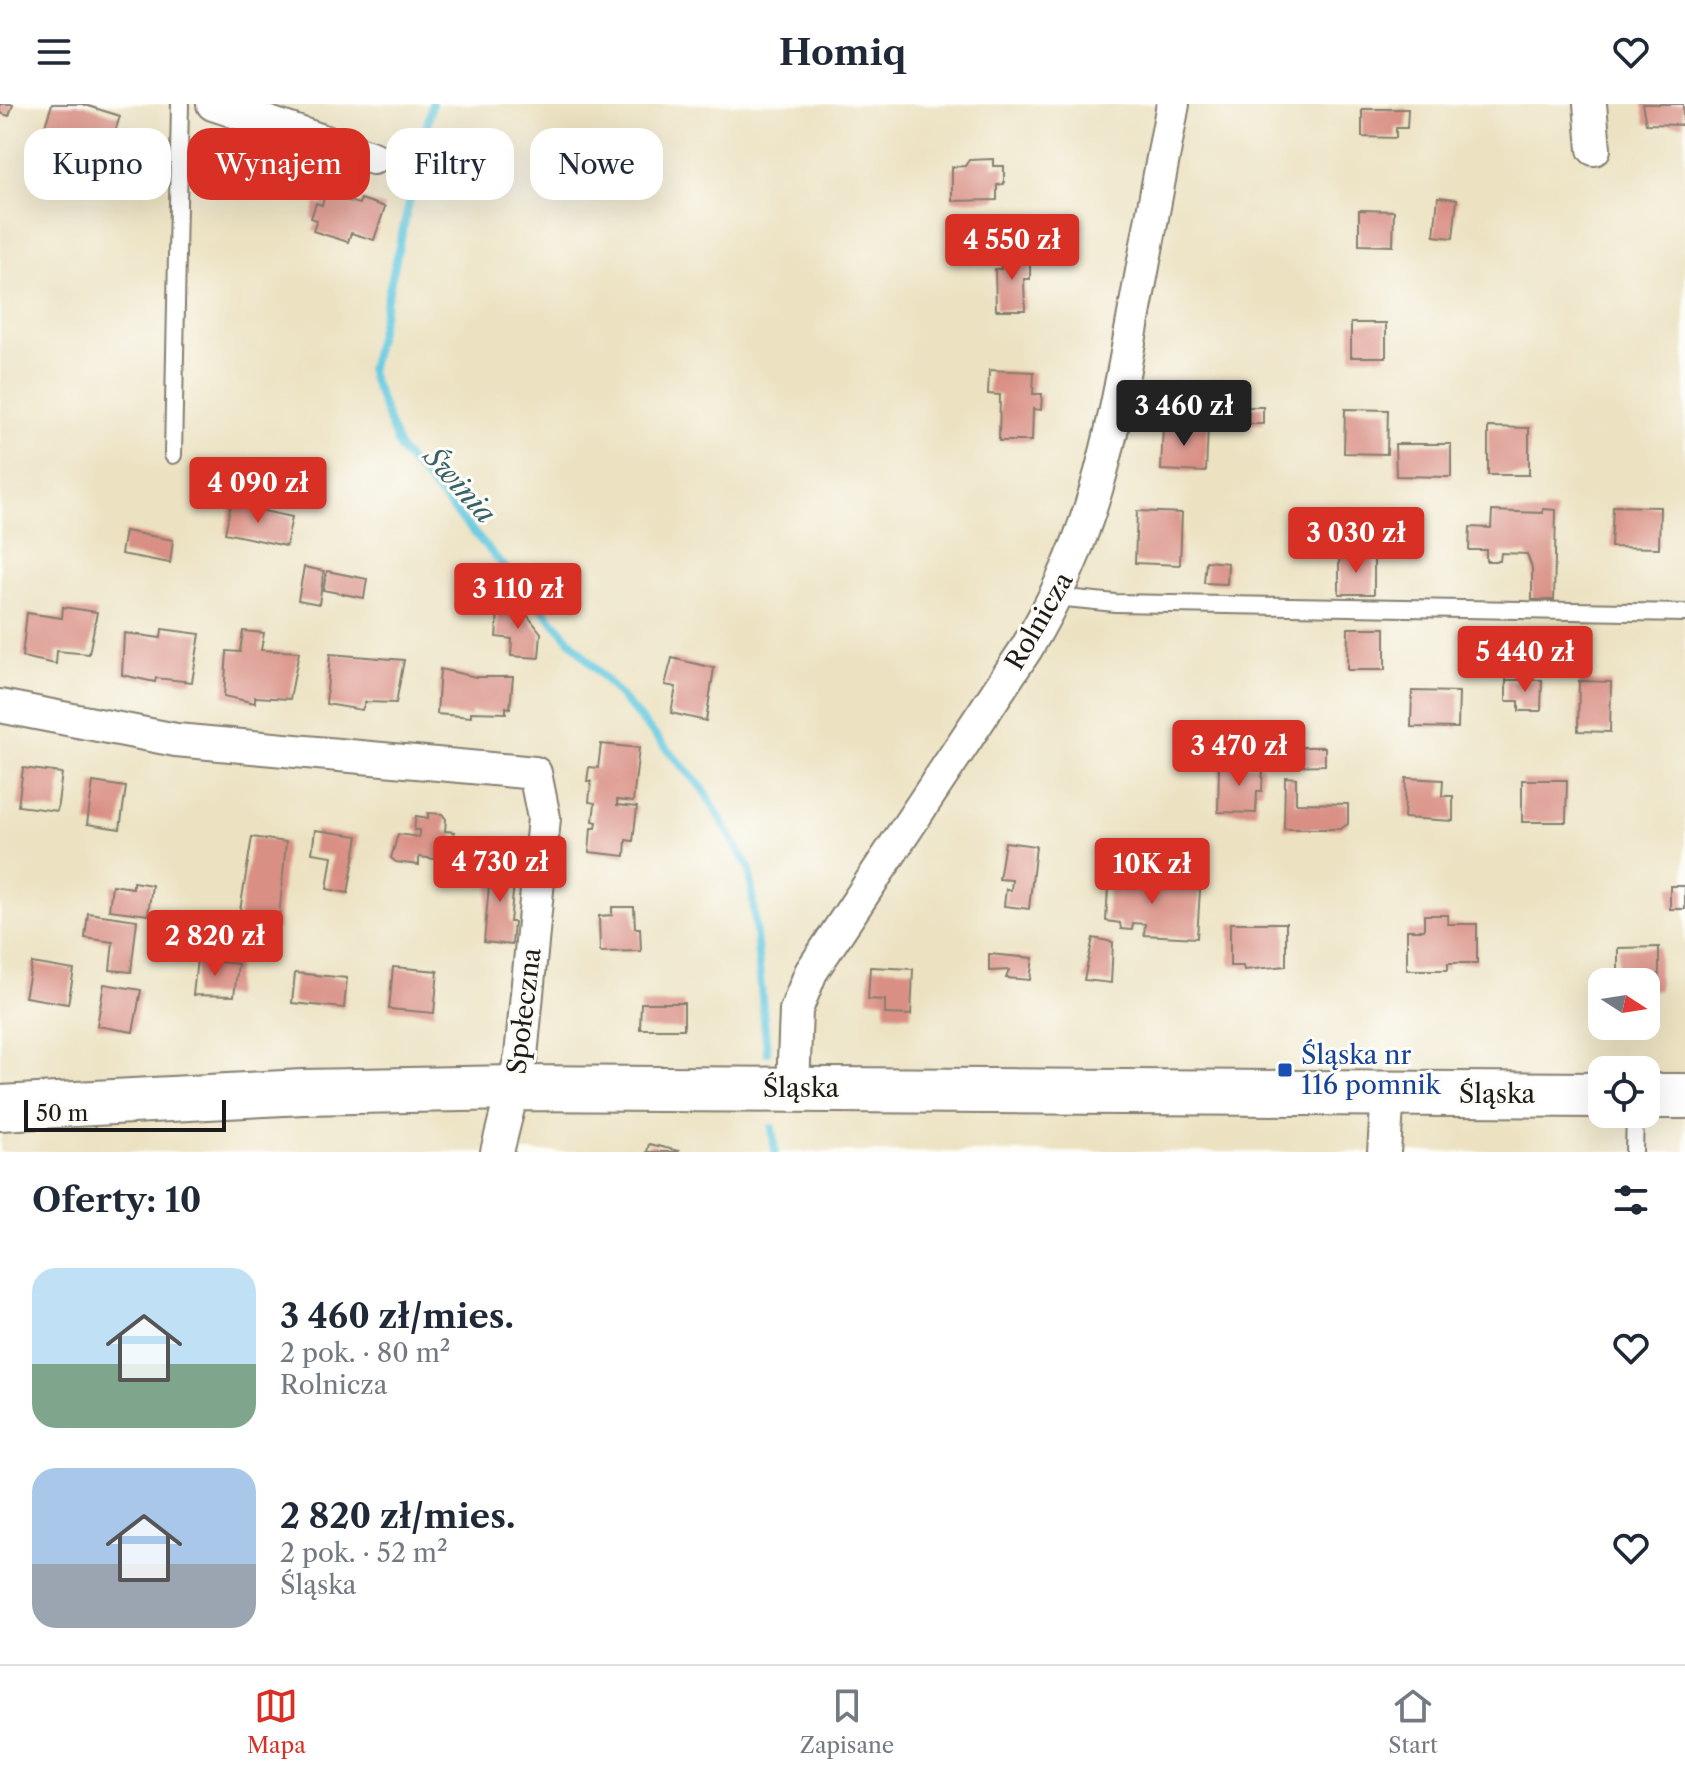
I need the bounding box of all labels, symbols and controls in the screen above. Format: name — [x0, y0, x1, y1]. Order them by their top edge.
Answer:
icon: menu — [32, 30, 76, 74]
text: Homiq — [779, 30, 906, 74]
icon: heart — [1609, 30, 1653, 74]
chip: Kupno — [24, 128, 171, 200]
chip: Wynajem — [187, 128, 370, 200]
chip: Filtry — [386, 128, 514, 200]
chip: Nowe — [530, 128, 663, 200]
pin: 4 550 zł — [929, 214, 1095, 282]
text: 4 550 zł — [963, 224, 1061, 256]
pin: 3 460 zł — [1101, 380, 1267, 448]
text: 3 460 zł — [1134, 390, 1234, 422]
water label: Świnia — [416, 439, 503, 530]
pin: 4 090 zł — [175, 457, 341, 525]
text: 4 090 zł — [207, 467, 309, 499]
pin: 3 030 zł — [1273, 507, 1439, 575]
text: 3 030 zł — [1306, 517, 1406, 549]
pin: 3 110 zł — [435, 563, 601, 631]
street label: Rolnicza — [998, 566, 1080, 676]
text: 3 110 zł — [472, 573, 564, 605]
pin: 5 440 zł — [1442, 626, 1608, 694]
text: 5 440 zł — [1476, 636, 1574, 668]
pin: 3 470 zł — [1156, 720, 1322, 788]
text: 3 470 zł — [1190, 730, 1288, 762]
pin: 4 730 zł — [417, 836, 583, 904]
pin: 10K zł — [1087, 838, 1217, 906]
text: 4 730 zł — [451, 846, 549, 878]
text: 10K zł — [1113, 848, 1191, 880]
pin: 2 820 zł — [132, 910, 298, 978]
text: 2 820 zł — [165, 920, 265, 952]
street label: Społeczna — [500, 946, 548, 1076]
north arrow — [1588, 968, 1660, 1040]
map controls — [1588, 968, 1660, 1128]
place label: Śląska nr 116 pomnik — [1301, 1039, 1441, 1101]
button: locate — [1588, 1056, 1660, 1128]
marker: Śląska nr 116 pomnik — [1276, 1061, 1294, 1079]
street label: Śląska — [763, 1072, 840, 1104]
street label: Śląska — [1459, 1078, 1536, 1110]
scale bar — [24, 1096, 226, 1132]
text: 50 m — [36, 1100, 88, 1127]
icon: filters — [1609, 1178, 1653, 1222]
text: Oferty: 10 — [32, 1179, 201, 1221]
text: 3 460 zł/mies. — [280, 1295, 514, 1337]
icon: home — [96, 1300, 192, 1396]
icon: heart — [1609, 1326, 1653, 1370]
text: 2 pok. · 80 m² — [280, 1337, 451, 1369]
text: Rolnicza — [280, 1369, 387, 1401]
text: 2 820 zł/mies. — [280, 1495, 515, 1537]
icon: home — [96, 1500, 192, 1596]
icon: heart — [1609, 1526, 1653, 1570]
text: 2 pok. · 52 m² — [280, 1537, 448, 1569]
text: Śląska — [280, 1569, 357, 1601]
tab: Mapa — [247, 1684, 306, 1759]
tab: Zapisane — [800, 1684, 894, 1759]
tab: Start — [1388, 1684, 1438, 1759]

